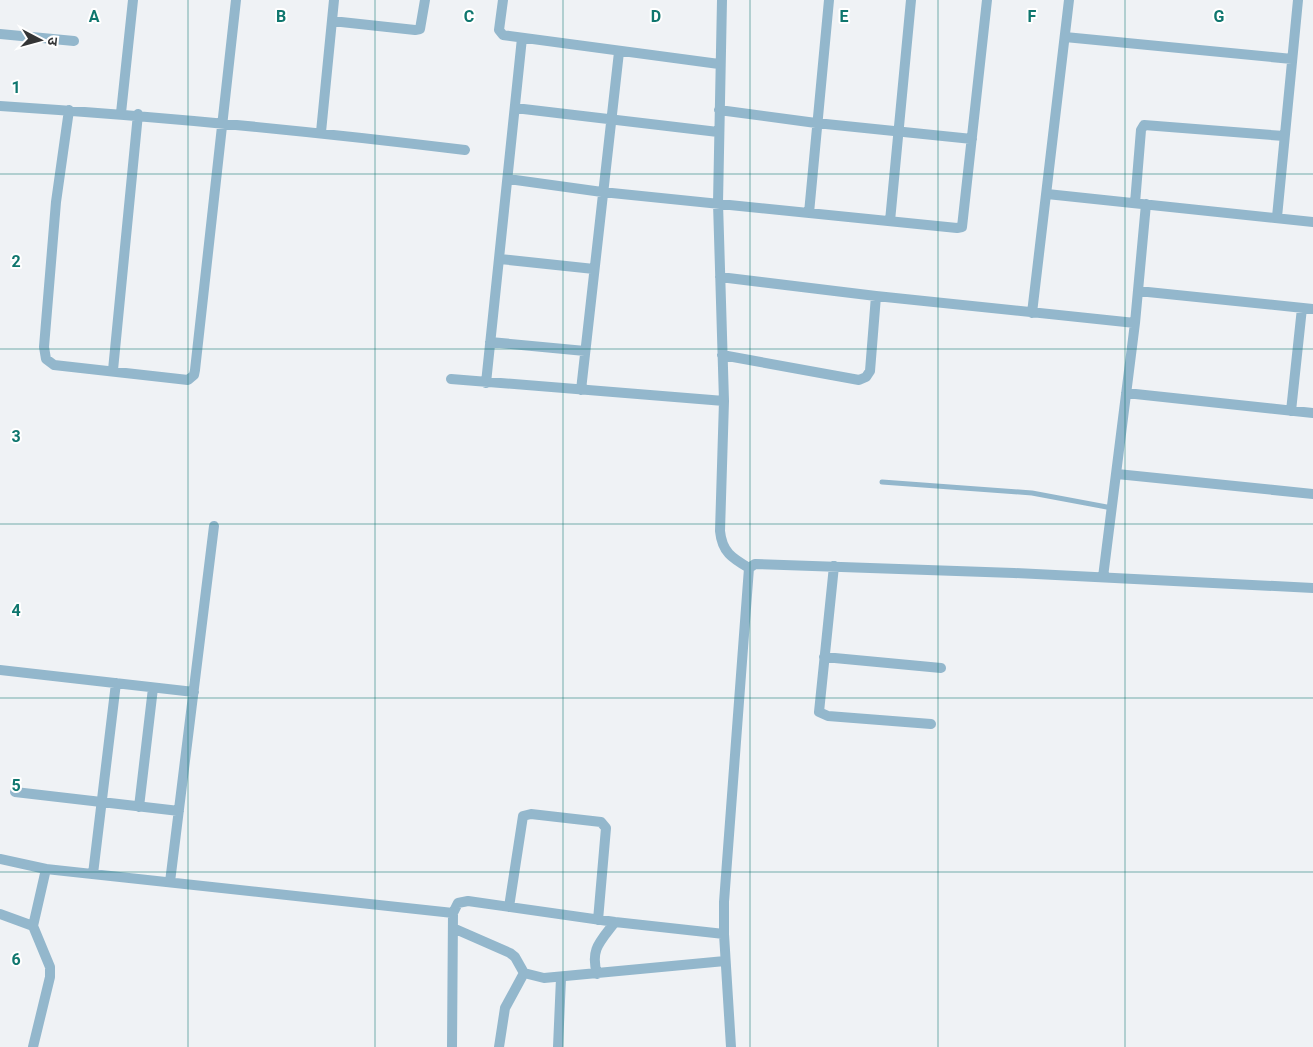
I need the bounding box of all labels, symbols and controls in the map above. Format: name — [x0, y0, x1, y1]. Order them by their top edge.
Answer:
text: A — [89, 7, 100, 26]
text: B — [276, 7, 286, 26]
text: C — [464, 7, 474, 26]
text: D — [651, 7, 661, 26]
text: E — [840, 7, 849, 26]
text: F — [1028, 7, 1037, 26]
text: G — [1214, 7, 1225, 26]
north arrow — [15, 15, 65, 65]
text: उ — [44, 36, 61, 47]
text: 1 — [11, 78, 21, 97]
text: 2 — [11, 252, 21, 271]
text: 3 — [11, 427, 21, 446]
text: 4 — [11, 601, 21, 620]
text: 5 — [11, 776, 21, 795]
text: 6 — [11, 950, 21, 969]

